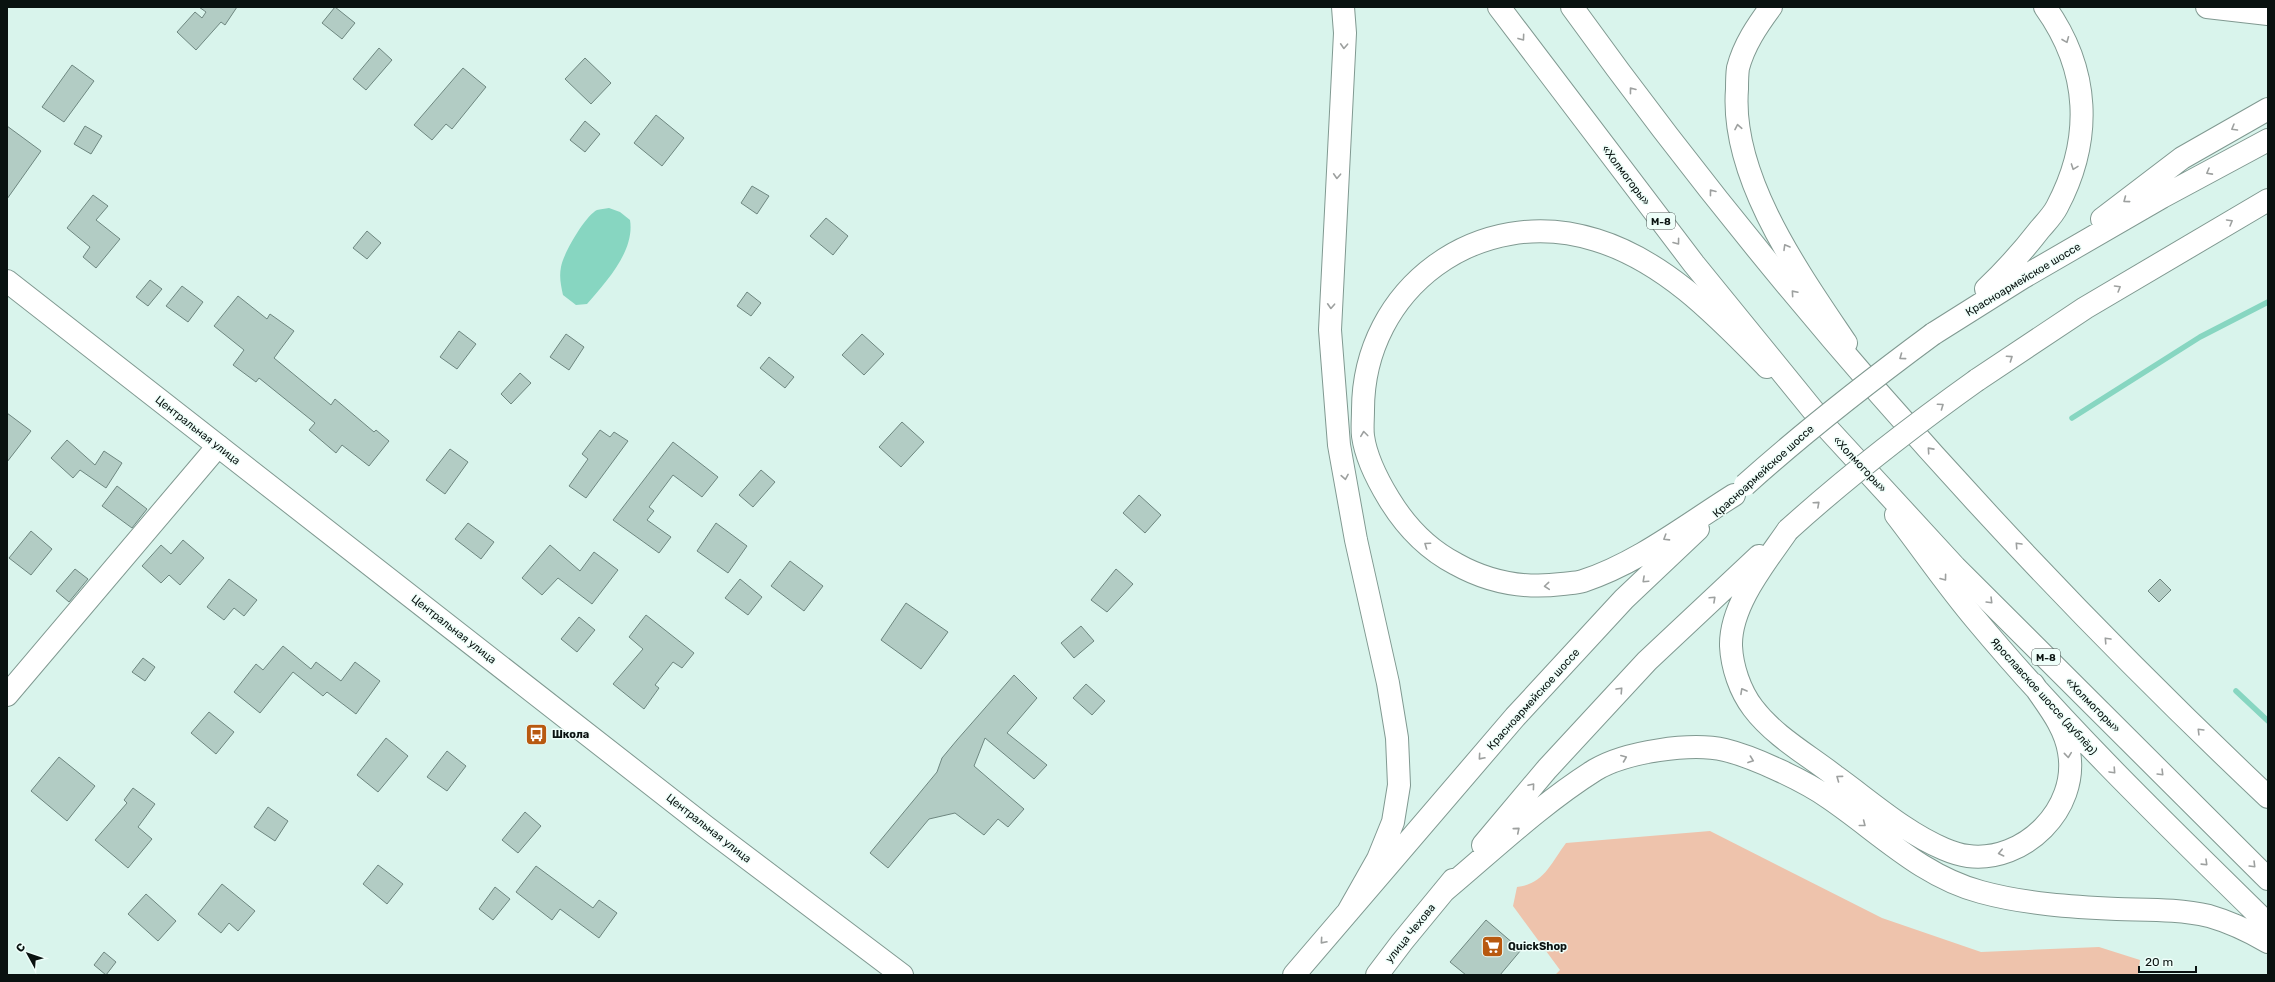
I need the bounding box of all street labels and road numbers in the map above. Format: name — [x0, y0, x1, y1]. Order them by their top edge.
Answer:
street label: «Холмогоры» — [1599, 143, 1653, 208]
road number: М-8 — [1647, 213, 1675, 229]
street label: Красноармейское шоссе — [1963, 240, 2083, 319]
street label: Центральная улица — [153, 393, 243, 468]
street label: Красноармейское шоссе — [1710, 422, 1817, 520]
street label: «Холмогоры» — [1830, 434, 1889, 495]
street label: Центральная улица — [409, 592, 499, 667]
street label: Ярославское шоссе (дублёр) — [1988, 635, 2100, 758]
street label: Красноармейское шоссе — [1484, 646, 1582, 753]
road number: М-8 — [2032, 649, 2060, 665]
street label: «Холмогоры» — [2063, 675, 2123, 736]
street label: Центральная улица — [664, 791, 754, 866]
street label: улица Чехова — [1383, 901, 1438, 965]

